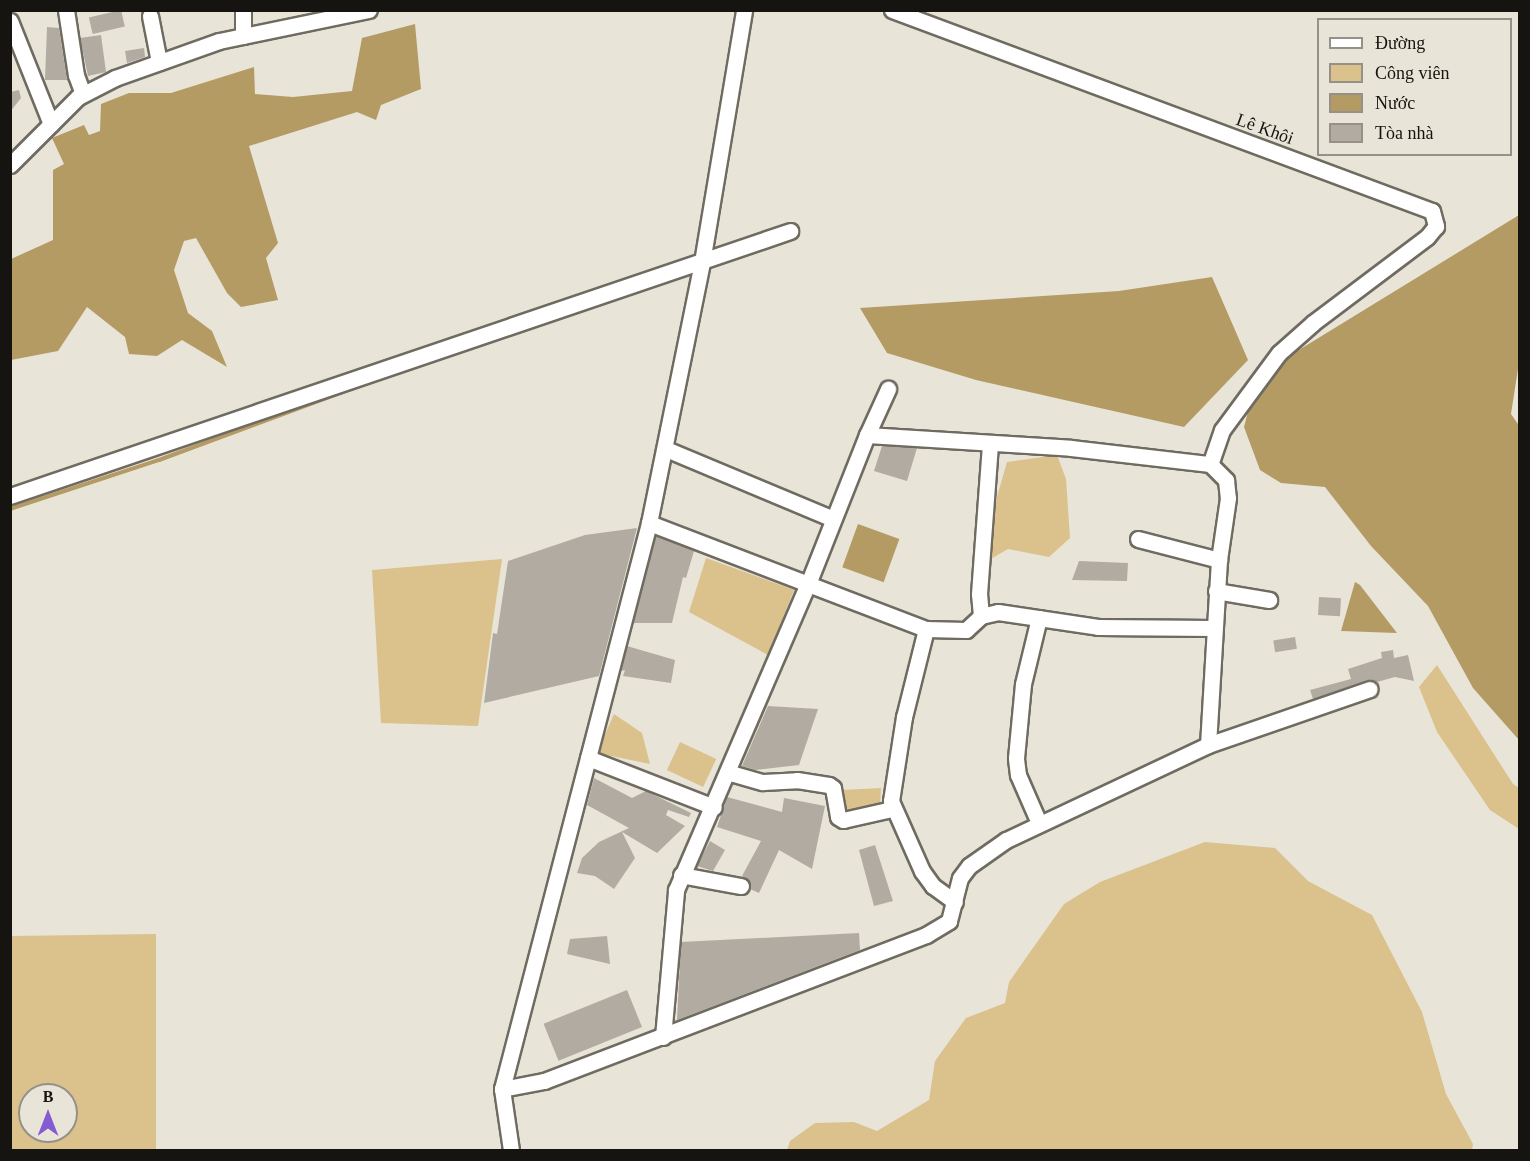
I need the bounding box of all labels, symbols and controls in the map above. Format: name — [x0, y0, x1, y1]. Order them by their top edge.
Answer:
legend — [1317, 18, 1512, 156]
text: Đường — [1375, 33, 1425, 53]
text: Công viên — [1375, 63, 1450, 83]
text: Nước — [1375, 93, 1415, 113]
street label: Lê Khôi — [1233, 109, 1297, 149]
text: Tòa nhà — [1375, 123, 1433, 143]
north arrow — [18, 1083, 78, 1143]
text: B — [43, 1088, 53, 1105]

